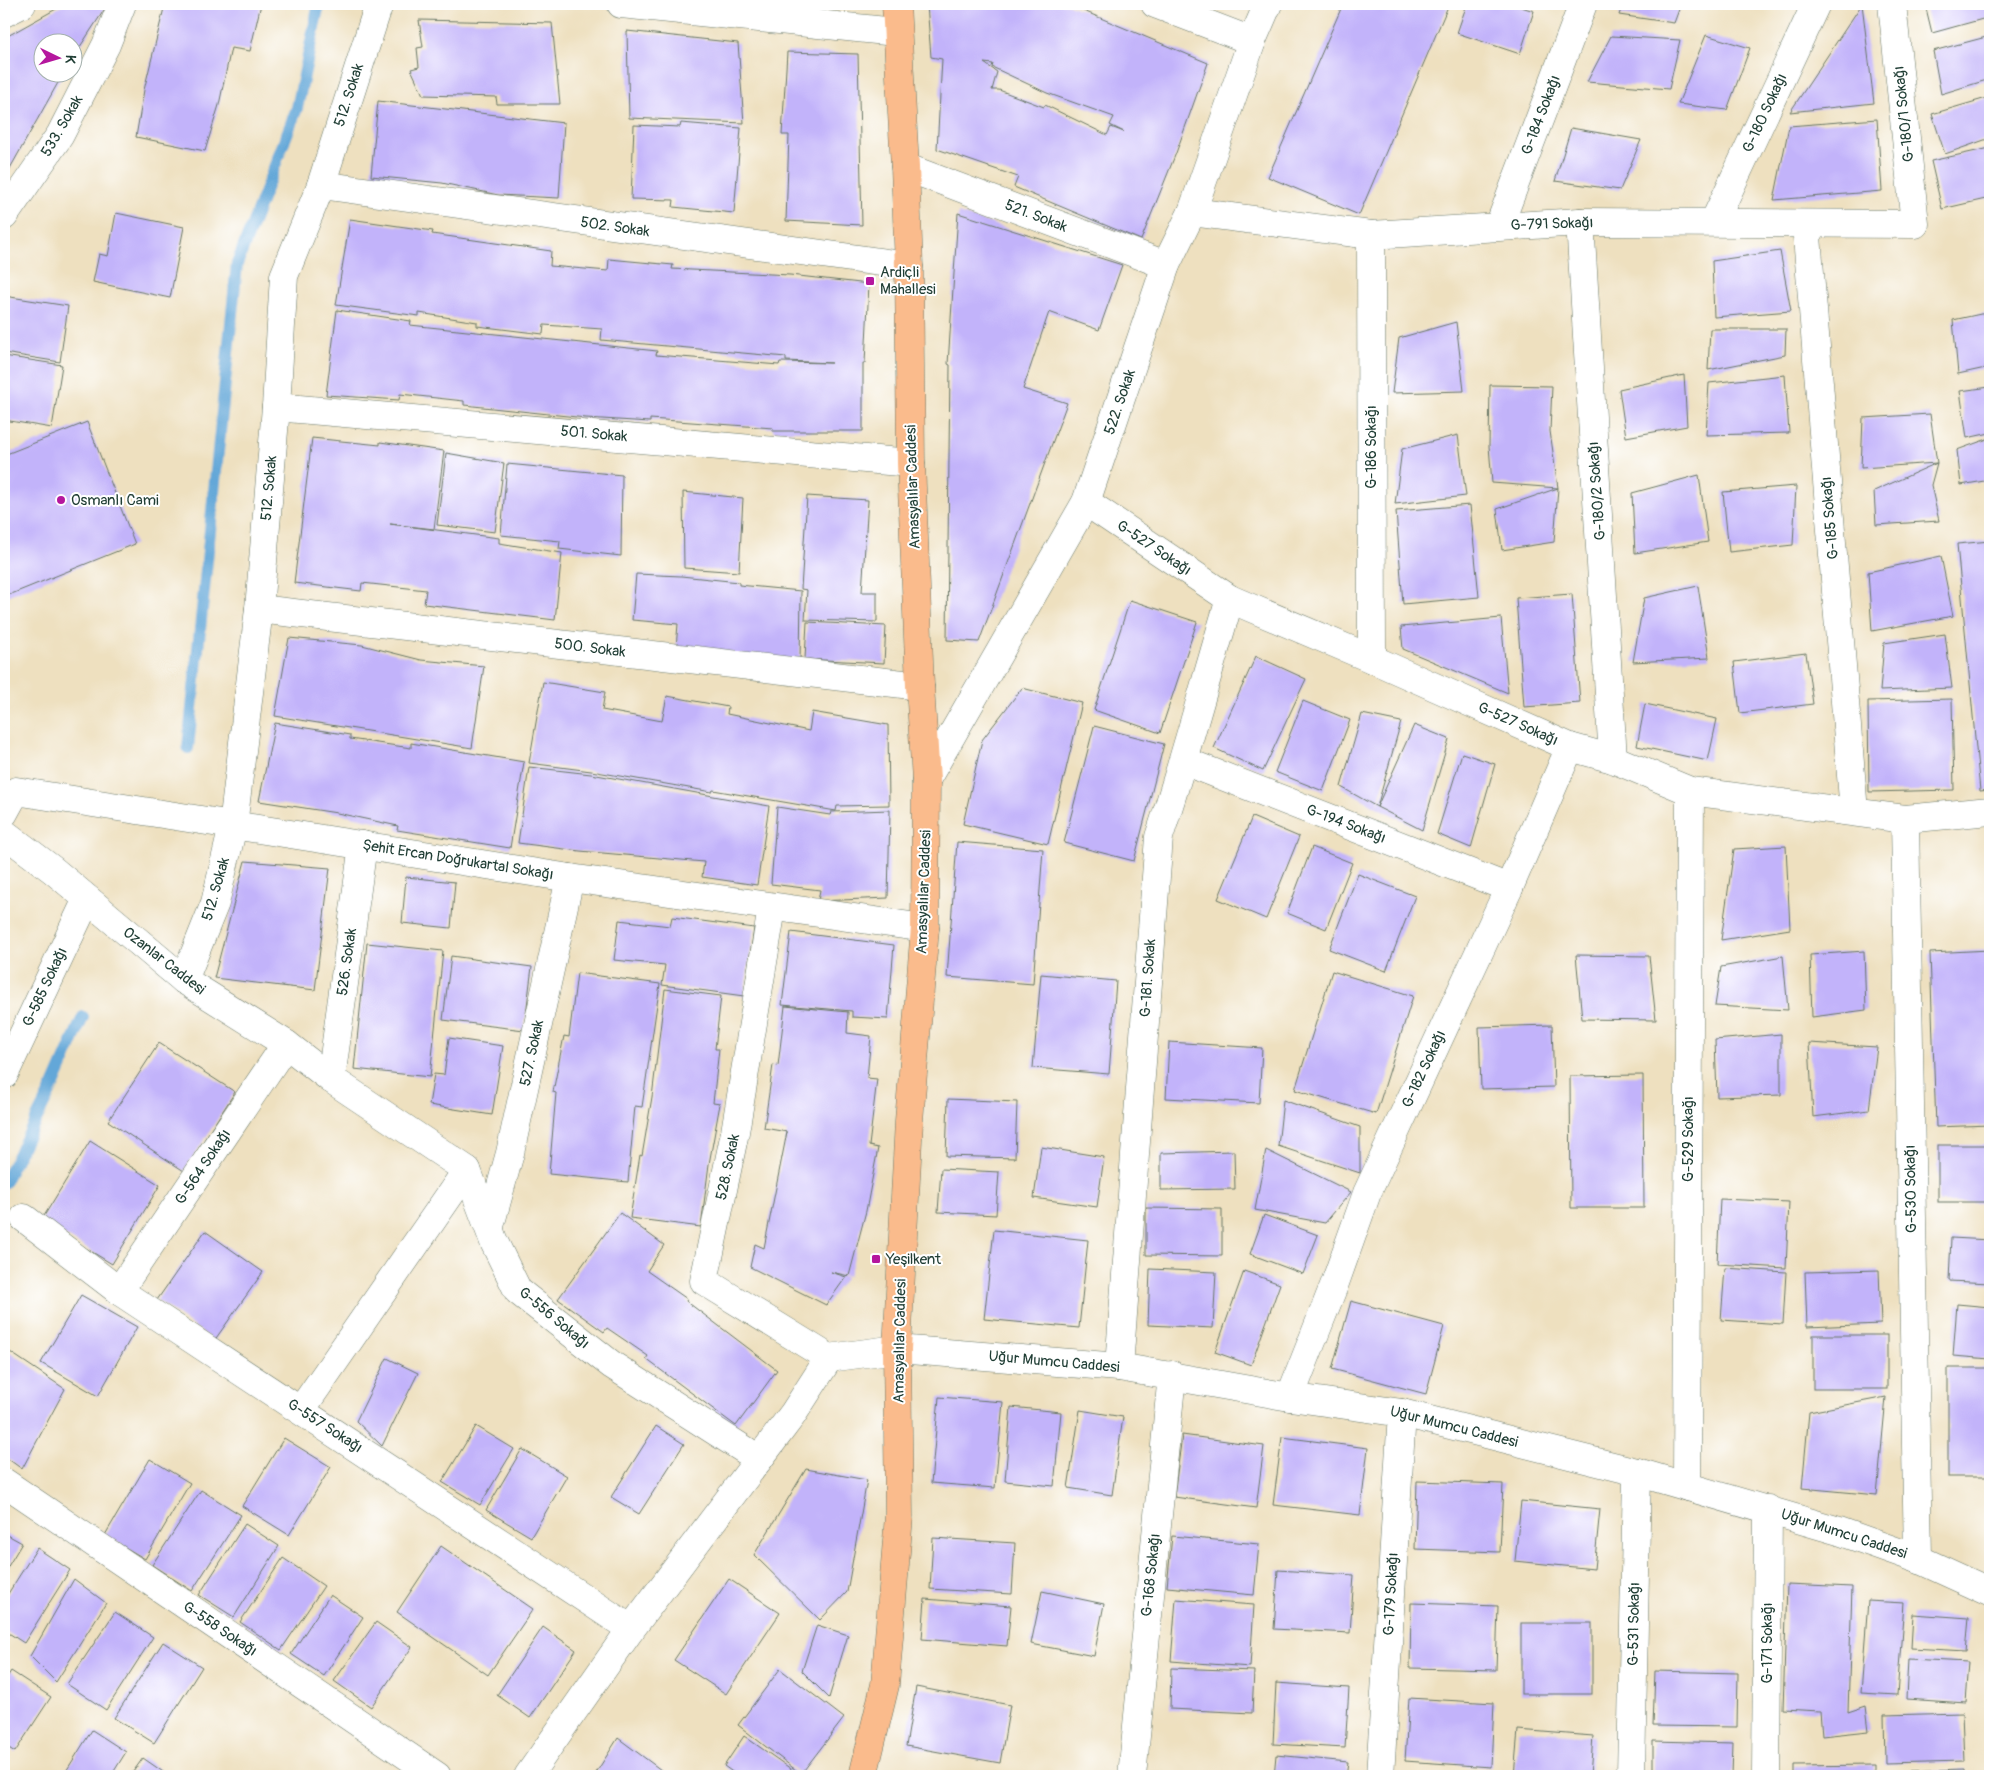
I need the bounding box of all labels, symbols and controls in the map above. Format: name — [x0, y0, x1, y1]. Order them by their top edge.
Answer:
north arrow — [32, 32, 82, 82]
text: K — [62, 54, 79, 65]
street label: 512. Sokak — [330, 60, 368, 129]
street label: G-180/1 Sokağı — [1890, 65, 1918, 163]
street label: G-180 Sokağı — [1738, 70, 1792, 156]
street label: G-184 Sokağı — [1517, 73, 1565, 157]
street label: 533. Sokak — [37, 91, 88, 160]
street label: 521. Sokak — [1002, 195, 1071, 237]
street label: 502. Sokak — [579, 213, 652, 241]
street label: G-791 Sokağı — [1510, 213, 1594, 235]
place label: Ardiçli Mahallesi — [880, 263, 936, 299]
marker: Ardiçli Mahallesi — [864, 275, 876, 287]
street label: 522. Sokak — [1100, 366, 1140, 437]
street label: G-186 Sokağı — [1362, 405, 1381, 489]
street label: 501. Sokak — [560, 422, 629, 446]
street label: Amasyalılar Caddesi — [901, 424, 925, 550]
street label: G-180/2 Sokağı — [1584, 441, 1610, 541]
street label: 512. Sokak — [257, 454, 281, 521]
street label: G-185 Sokağı — [1817, 476, 1843, 560]
place label: Osmanlı Cami — [71, 491, 159, 510]
marker: Osmanlı Cami — [55, 494, 67, 506]
street label: G-527 Sokağı — [1113, 516, 1195, 580]
street label: 500. Sokak — [553, 634, 627, 662]
street label: G-527 Sokağı — [1475, 698, 1561, 750]
street label: G-194 Sokağı — [1303, 800, 1389, 848]
street label: Amasyalılar Caddesi — [912, 829, 936, 955]
street label: Şehit Ercan Doğrukartal Sokağı — [361, 836, 555, 884]
street label: 512. Sokak — [198, 854, 234, 923]
street label: Ozanlar Caddesi — [119, 923, 209, 999]
street label: 526. Sokak — [333, 926, 361, 997]
street label: G-181. Sokak — [1136, 937, 1160, 1018]
street label: G-585 Sokağı — [18, 944, 72, 1030]
street label: 527. Sokak — [516, 1017, 548, 1088]
street label: G-182 Sokağı — [1398, 1027, 1450, 1111]
street label: G-529 Sokağı — [1679, 1096, 1698, 1182]
street label: G-564 Sokağı — [171, 1126, 235, 1208]
street label: 528. Sokak — [712, 1132, 744, 1202]
street label: G-530 Sokağı — [1901, 1145, 1921, 1233]
place label: Yeşilkent — [885, 1250, 942, 1269]
marker: Yeşilkent — [870, 1253, 882, 1265]
street label: Amasyalılar Caddesi — [889, 1278, 911, 1403]
street label: G-556 Sokağı — [515, 1283, 593, 1353]
street label: Uğur Mumcu Caddesi — [988, 1347, 1121, 1377]
street label: G-557 Sokağı — [284, 1395, 366, 1457]
street label: Uğur Mumcu Caddesi — [1388, 1402, 1520, 1452]
street label: Uğur Mumcu Caddesi — [1779, 1505, 1910, 1563]
street label: G-168 Sokağı — [1137, 1532, 1165, 1618]
street label: G-179 Sokağı — [1379, 1552, 1403, 1636]
street label: G-531 Sokağı — [1624, 1582, 1644, 1666]
street label: G-558 Sokağı — [179, 1597, 261, 1661]
street label: G-171 Sokağı — [1758, 1602, 1777, 1684]

